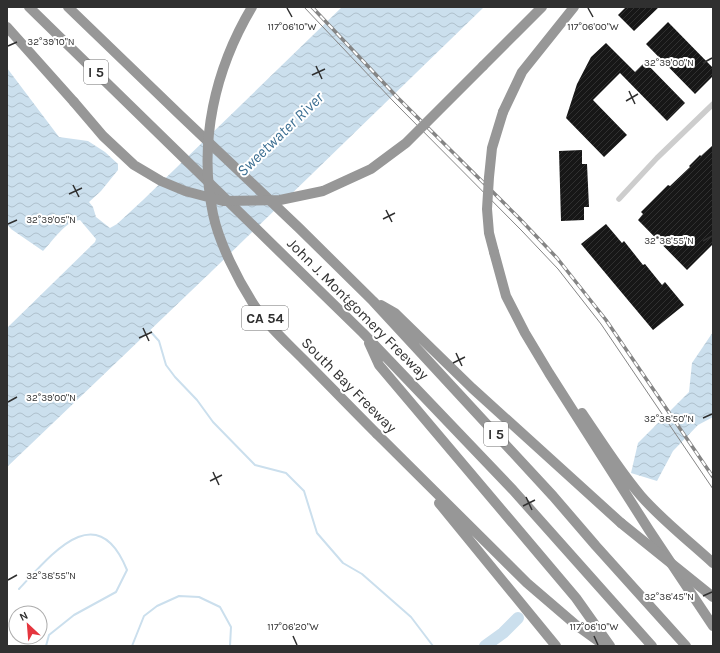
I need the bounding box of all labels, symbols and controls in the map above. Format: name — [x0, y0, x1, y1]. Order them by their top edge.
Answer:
text: 117°06'10"W — [268, 21, 317, 33]
text: 117°06'00"W — [567, 21, 619, 33]
text: 32°39'10"N — [27, 36, 75, 48]
text: 32°39'00"N — [644, 57, 694, 69]
road number: I 5 — [84, 60, 108, 84]
water label: Sweetwater River — [233, 88, 328, 180]
text: 32°39'05"N — [26, 214, 76, 226]
street label: John J. Montgomery Freeway — [283, 234, 433, 384]
text: 32°38'55"N — [644, 235, 694, 247]
road number: CA 54 — [242, 306, 288, 330]
street label: South Bay Freeway — [298, 334, 400, 436]
text: 32°39'00"N — [26, 392, 76, 404]
text: 32°38'50"N — [644, 413, 694, 425]
road number: I 5 — [484, 422, 508, 446]
text: 32°38'55"N — [26, 570, 76, 582]
text: 32°38'45"N — [644, 591, 694, 603]
north arrow — [8, 605, 48, 645]
text: N — [17, 609, 30, 624]
text: 117°06'20"W — [267, 621, 319, 633]
text: 117°06'10"W — [570, 621, 619, 633]

